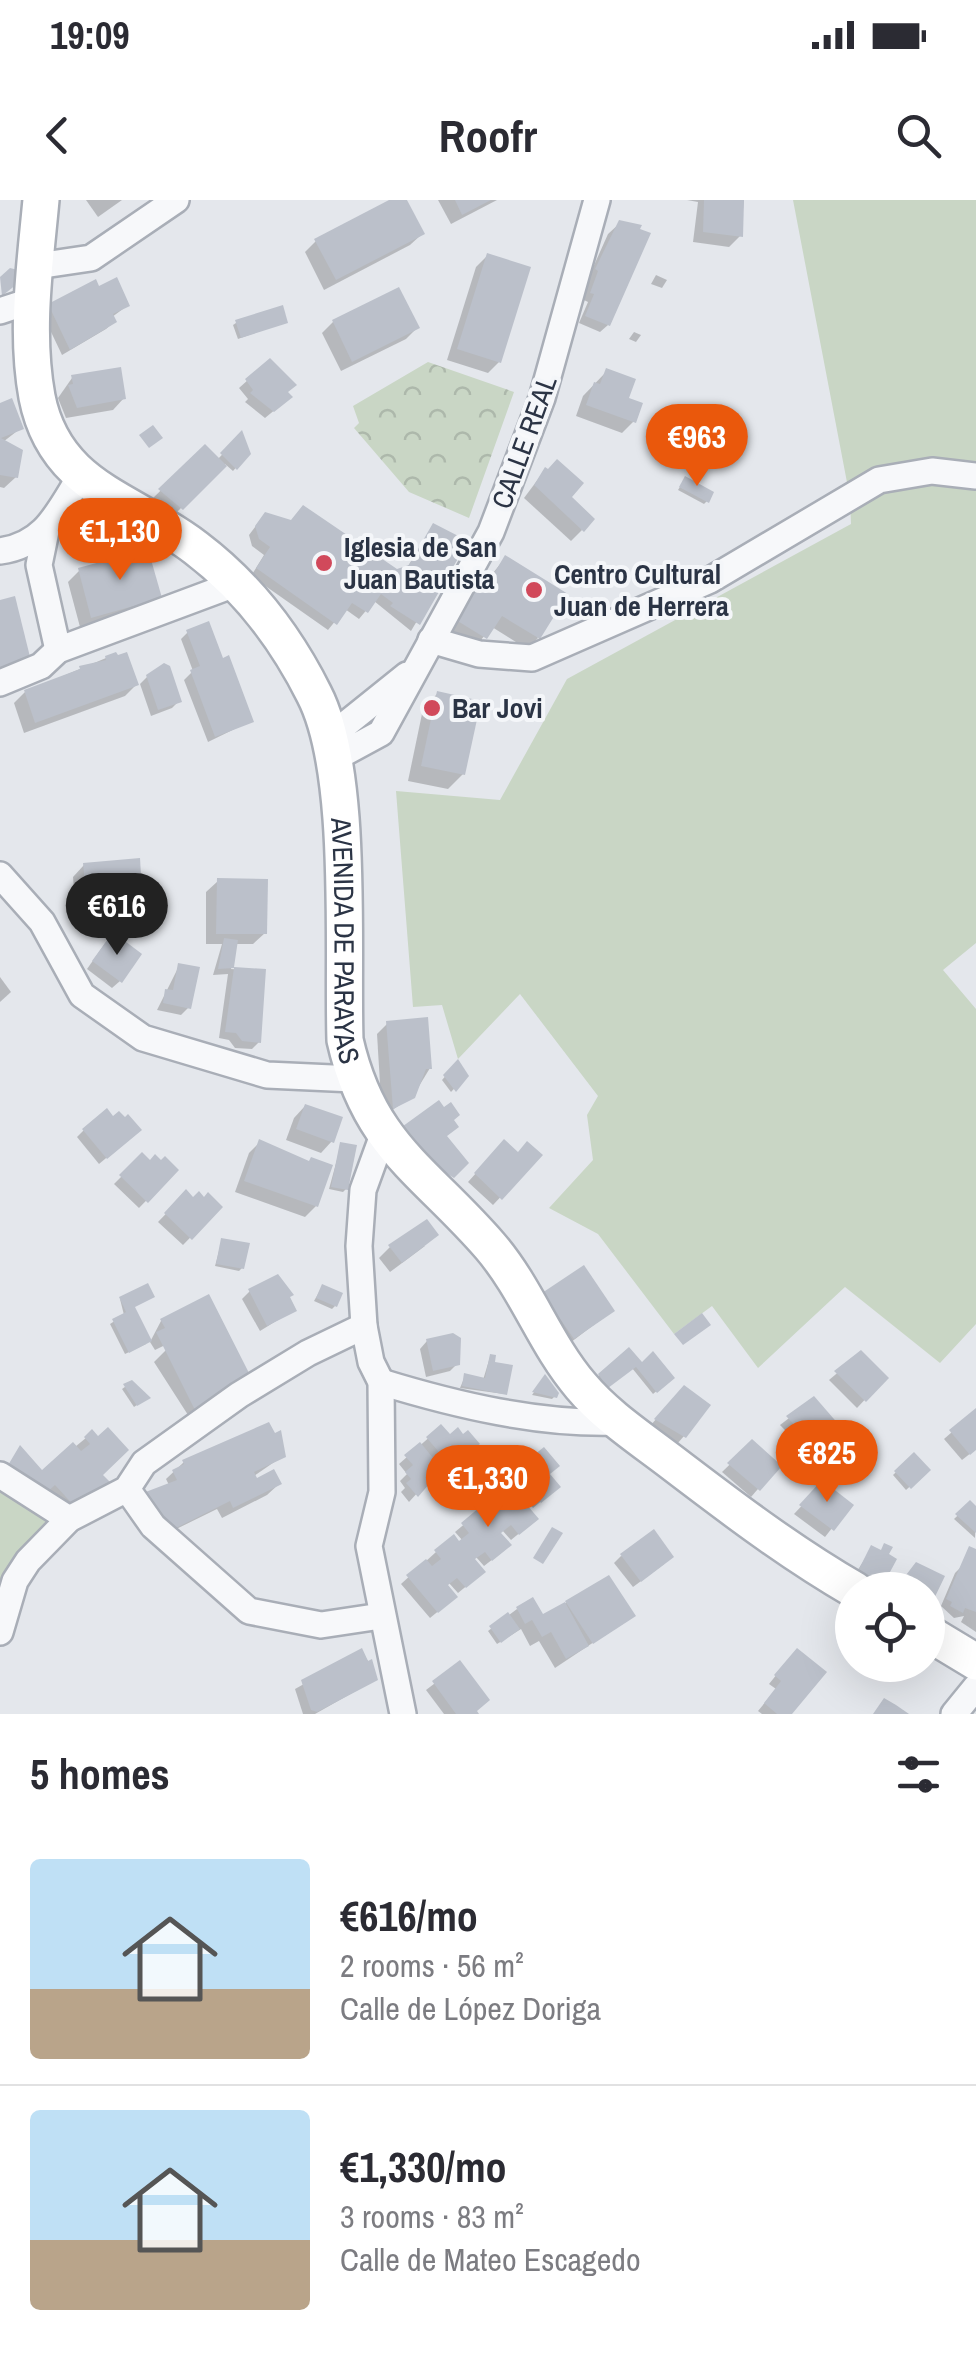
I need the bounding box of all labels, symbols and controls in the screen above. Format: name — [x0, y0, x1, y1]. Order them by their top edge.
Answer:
text: 19:09 — [50, 10, 130, 61]
text: Roofr — [439, 105, 537, 166]
icon: back — [30, 108, 85, 163]
icon: search — [891, 108, 946, 163]
street label: CALLE REAL — [482, 370, 566, 514]
pin: €963 — [638, 404, 756, 489]
text: €963 — [668, 415, 726, 458]
pin: €1,130 — [39, 498, 201, 583]
text: €1,130 — [80, 509, 160, 552]
place label: Iglesia de San Juan Bautista — [344, 528, 497, 598]
marker: Iglesia de San Juan Bautista — [313, 552, 335, 574]
place label: Centro Cultural Juan de Herrera — [554, 555, 729, 625]
marker: Centro Cultural Juan de Herrera — [523, 579, 545, 601]
place label: Bar Jovi — [452, 689, 543, 727]
marker: Bar Jovi — [421, 697, 443, 719]
street label: AVENIDA DE PARAYAS — [322, 815, 369, 1068]
pin: €616 — [58, 873, 176, 958]
text: €616 — [88, 884, 146, 927]
pin: €825 — [768, 1420, 886, 1505]
text: €825 — [798, 1431, 856, 1474]
pin: €1,330 — [407, 1445, 569, 1530]
text: €1,330 — [448, 1456, 528, 1499]
map controls — [835, 1572, 945, 1682]
button: locate — [835, 1572, 945, 1682]
text: 5 homes — [30, 1746, 170, 1802]
icon: filters — [891, 1747, 946, 1802]
text: €616/mo — [340, 1888, 478, 1944]
icon: home — [110, 1899, 230, 2019]
text: 2 rooms · 56 m² — [340, 1944, 524, 1987]
text: Calle de López Doriga — [340, 1987, 601, 2030]
text: €1,330/mo — [340, 2139, 507, 2195]
icon: home — [110, 2150, 230, 2270]
text: 3 rooms · 83 m² — [340, 2195, 524, 2238]
text: Calle de Mateo Escagedo — [340, 2238, 640, 2281]

